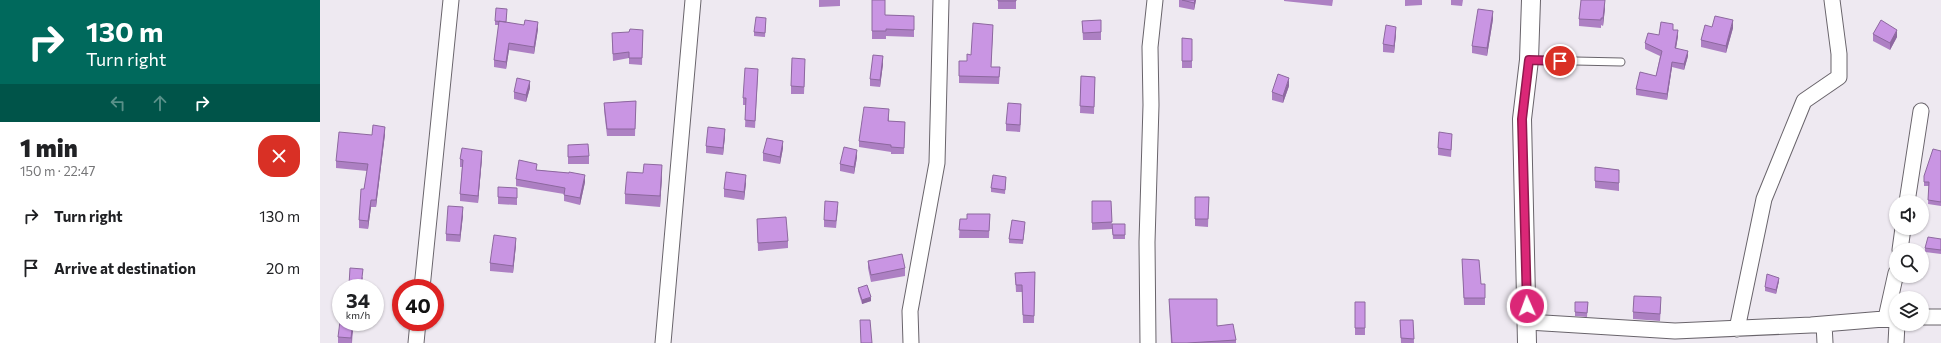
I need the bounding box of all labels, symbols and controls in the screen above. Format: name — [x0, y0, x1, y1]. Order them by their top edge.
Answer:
text: 130 m — [86, 14, 163, 48]
icon: right — [20, 16, 72, 68]
pin — [1543, 44, 1577, 78]
text: Turn right — [86, 48, 166, 70]
icon: arrive — [1549, 50, 1571, 72]
icon: left — [107, 92, 129, 114]
icon: ahead — [149, 92, 171, 114]
icon: right — [191, 92, 213, 114]
text: 1 min — [20, 133, 78, 162]
button: close — [258, 135, 300, 177]
text: 150 m · 22:47 — [20, 163, 95, 179]
map controls — [1889, 195, 1929, 331]
button: sound — [1889, 195, 1929, 235]
icon: right — [20, 205, 42, 227]
text: Turn right — [54, 207, 123, 225]
text: 130 m — [259, 207, 300, 225]
button: search — [1889, 243, 1929, 283]
icon: arrive — [20, 257, 42, 279]
text: Arrive at destination — [54, 259, 196, 277]
text: 20 m — [266, 259, 300, 277]
speed limit sign: 40 — [392, 279, 444, 331]
position arrow — [1506, 285, 1548, 327]
text: 34 — [346, 288, 370, 312]
button: layers — [1889, 291, 1929, 331]
text: km/h — [346, 309, 370, 321]

